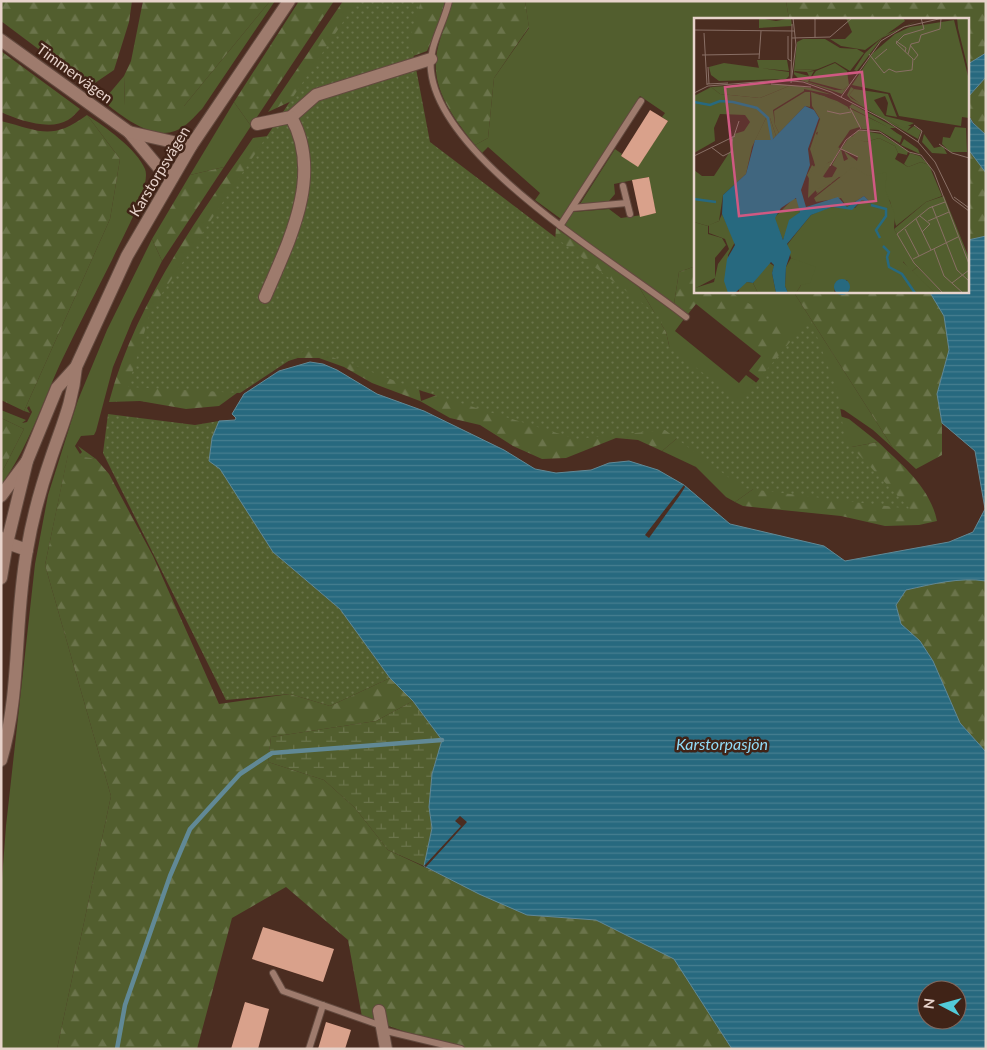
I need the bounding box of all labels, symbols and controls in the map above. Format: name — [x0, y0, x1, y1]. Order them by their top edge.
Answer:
inset map — [694, 18, 970, 292]
street label: Timmervägen — [34, 39, 116, 107]
street label: Karstorpsvägen — [125, 122, 193, 220]
water label: Karstorpasjön — [676, 734, 768, 753]
north arrow — [917, 980, 967, 1030]
text: N — [920, 997, 938, 1010]

